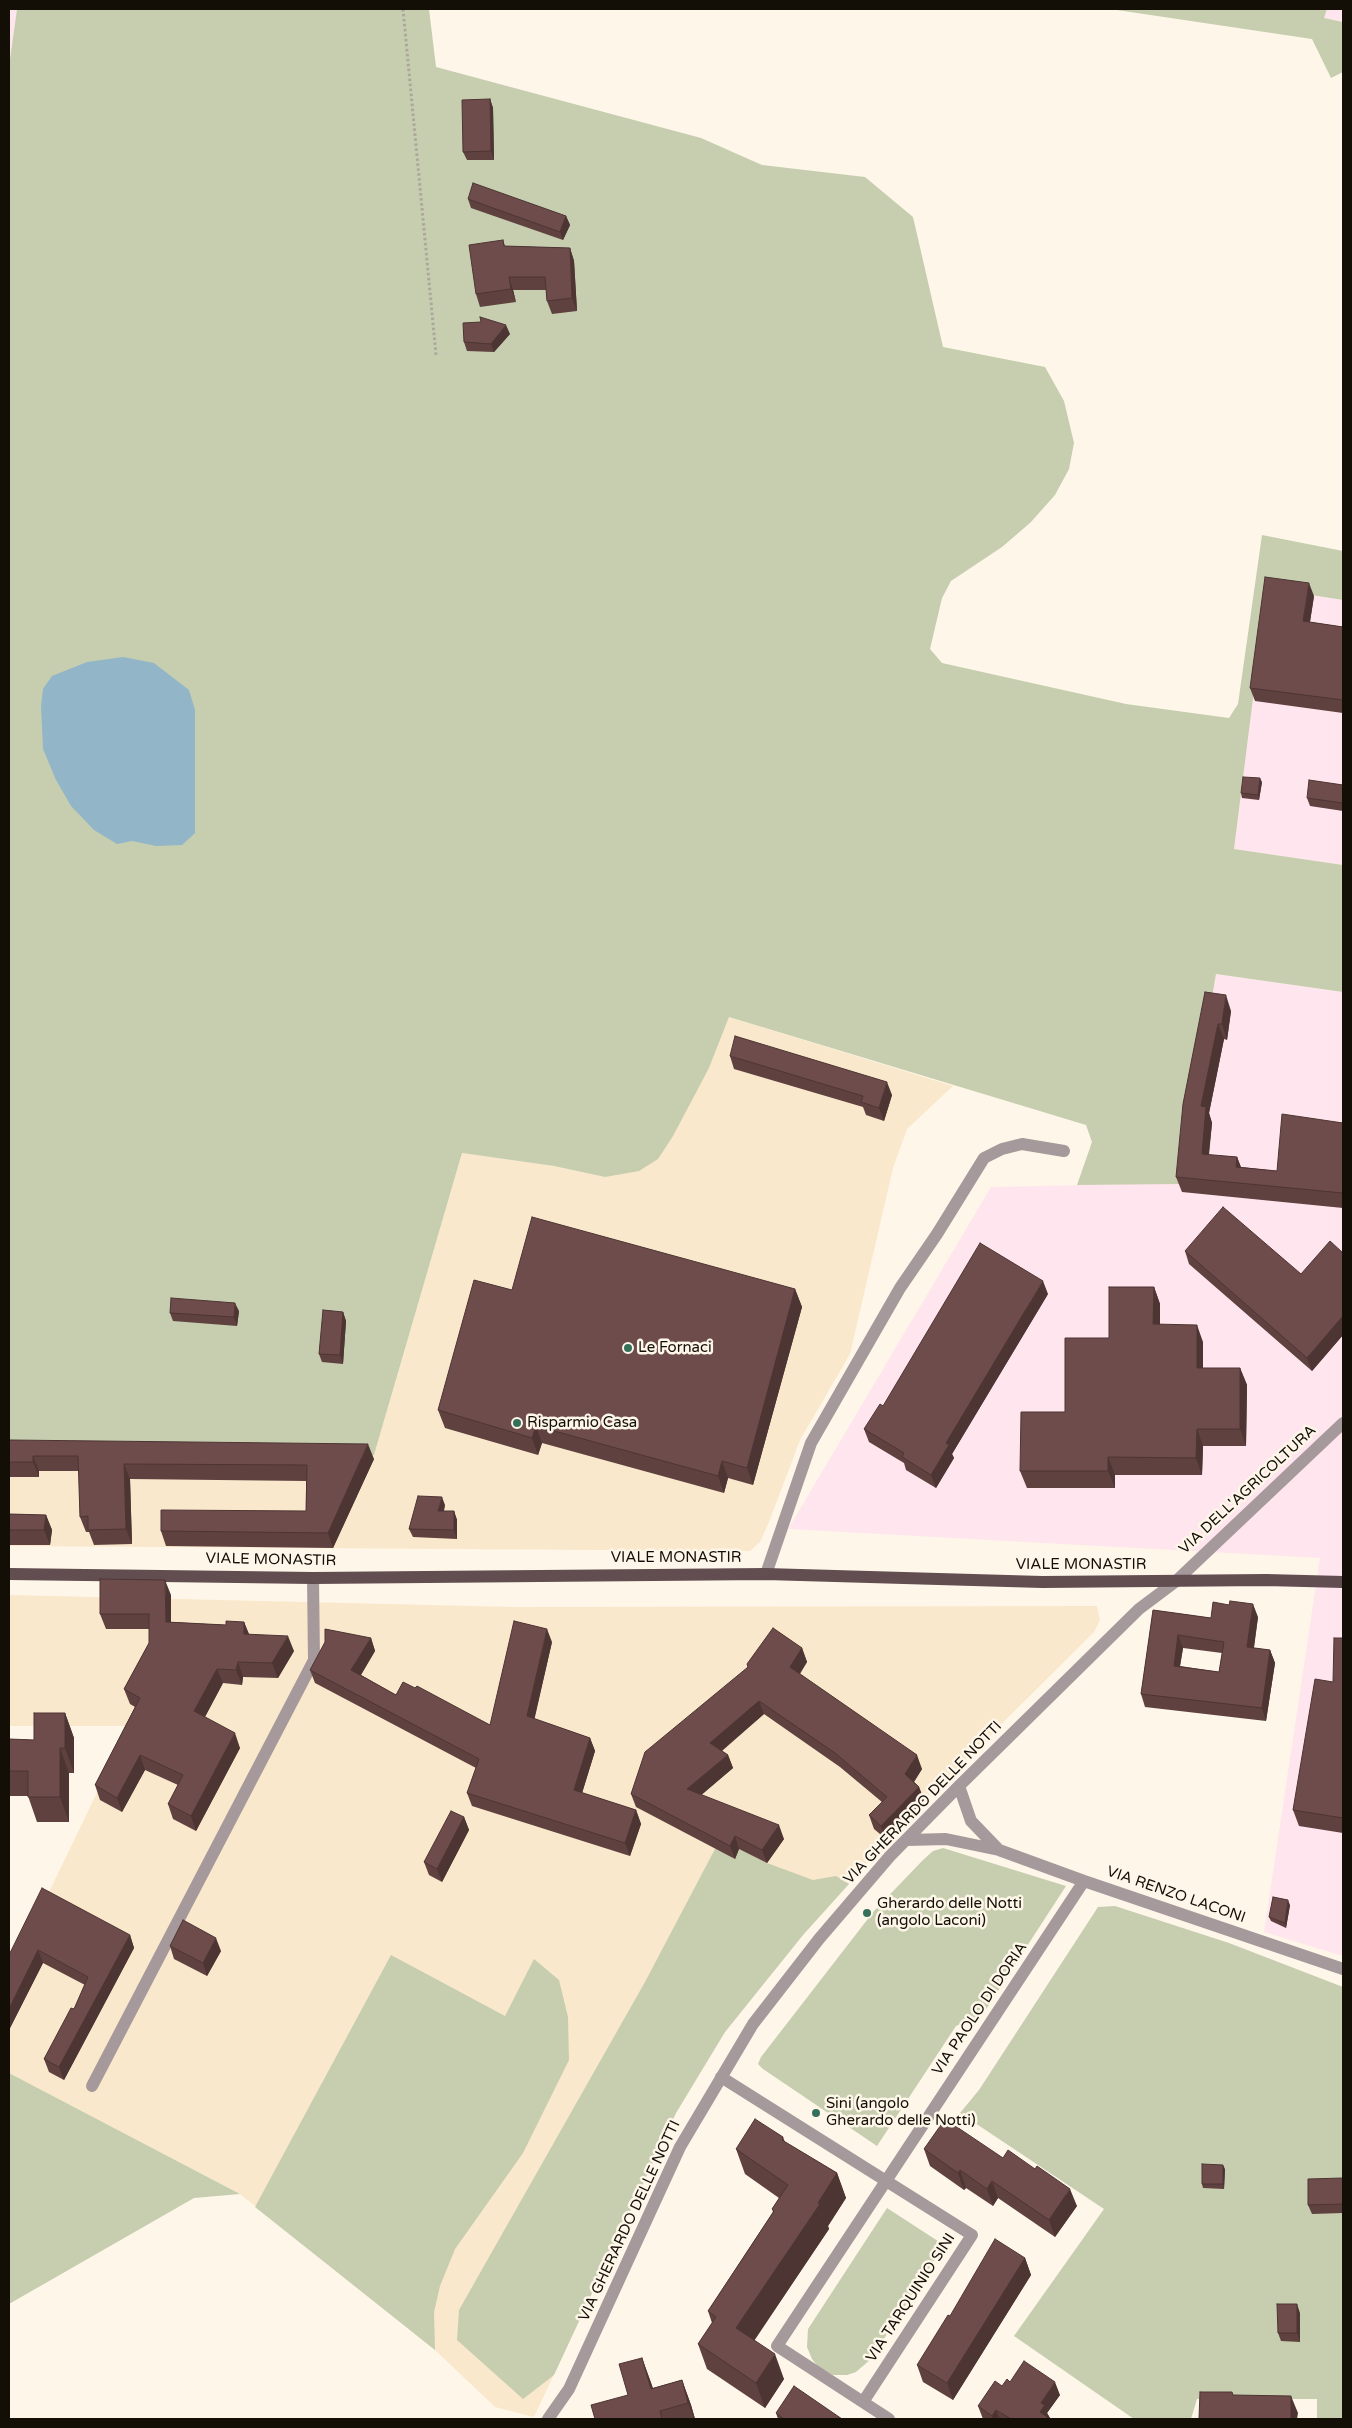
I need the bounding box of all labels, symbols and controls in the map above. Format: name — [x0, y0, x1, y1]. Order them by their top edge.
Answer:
place label: Le Fornaci — [638, 1339, 712, 1357]
marker: Le Fornaci — [622, 1342, 634, 1354]
place label: Risparmio Casa — [527, 1414, 637, 1432]
marker: Risparmio Casa — [511, 1417, 523, 1429]
street label: VIA DELL'AGRICOLTURA — [1176, 1422, 1320, 1558]
street label: VIALE MONASTIR — [611, 1549, 741, 1567]
street label: VIALE MONASTIR — [206, 1550, 336, 1570]
street label: VIALE MONASTIR — [1016, 1556, 1146, 1574]
street label: VIA GHERARDO DELLE NOTTI — [840, 1718, 1006, 1888]
street label: VIA RENZO LACONI — [1104, 1863, 1248, 1927]
place label: Gherardo delle Notti (angolo Laconi) — [877, 1895, 1022, 1930]
marker: Gherardo delle Notti (angolo Laconi) — [861, 1907, 873, 1919]
street label: VIA PAOLO DI DORIA — [929, 1939, 1031, 2079]
place label: Sini (angolo Gherardo delle Notti) — [826, 2095, 976, 2130]
marker: Sini (angolo Gherardo delle Notti) — [810, 2107, 822, 2119]
street label: VIA GHERARDO DELLE NOTTI — [575, 2118, 685, 2324]
street label: VIA TARQUINIO SINI — [863, 2230, 959, 2366]

